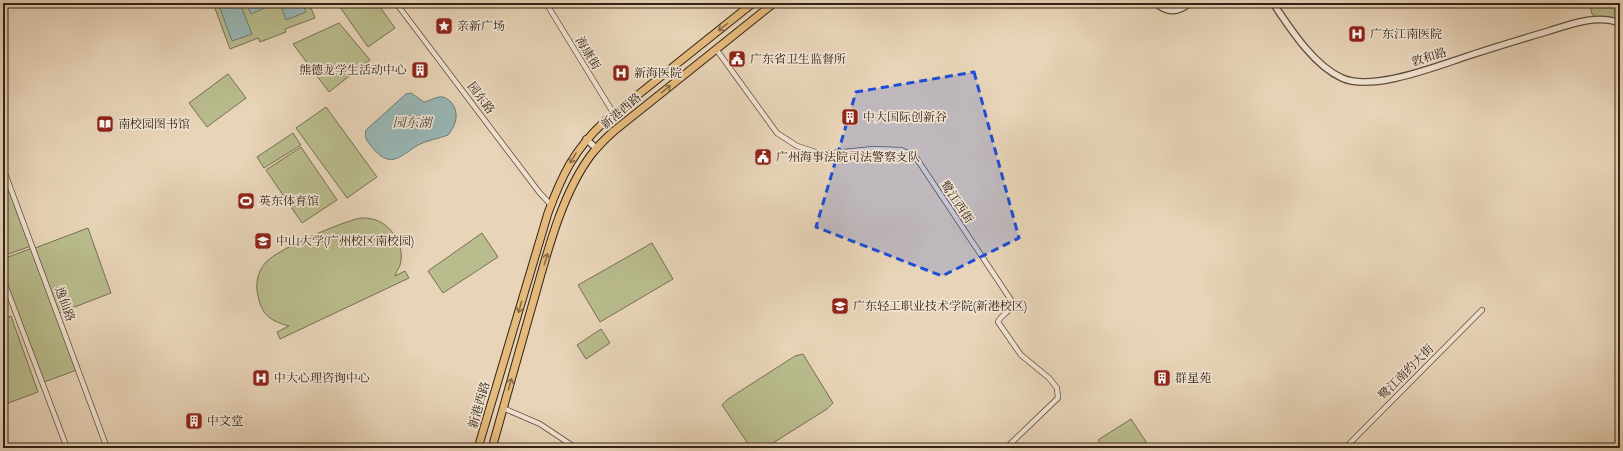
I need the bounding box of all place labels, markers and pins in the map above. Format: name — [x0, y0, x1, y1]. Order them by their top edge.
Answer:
place icon: 亲新广场 — [434, 16, 454, 36]
place label: 亲新广场 — [457, 19, 505, 34]
hospital icon: 广东江南医院 — [1347, 24, 1367, 44]
place label: 广东江南医院 — [1370, 27, 1442, 42]
public building icon: 广东省卫生监督所 — [727, 49, 747, 69]
place label: 广东省卫生监督所 — [750, 52, 846, 67]
building icon: 熊德龙学生活动中心 — [410, 60, 430, 80]
place label: 熊德龙学生活动中心 — [299, 63, 407, 78]
hospital icon: 新海医院 — [611, 63, 631, 83]
place label: 新海医院 — [634, 66, 682, 81]
building icon: 中大国际创新谷 — [840, 107, 860, 127]
place label: 中大国际创新谷 — [863, 110, 947, 125]
library icon: 南校园图书馆 — [95, 114, 115, 134]
place label: 南校园图书馆 — [118, 117, 190, 132]
public building icon: 广州海事法院司法警察支队 — [753, 147, 773, 167]
place label: 广州海事法院司法警察支队 — [776, 150, 920, 165]
sports icon: 英东体育馆 — [236, 191, 256, 211]
place label: 英东体育馆 — [259, 194, 319, 209]
school or university icon: 中山大学(广州校区南校园) — [253, 231, 273, 251]
place label: 中山大学(广州校区南校园) — [276, 234, 414, 249]
school or university icon: 广东轻工职业技术学院(新港校区) — [830, 296, 850, 316]
place label: 广东轻工职业技术学院(新港校区) — [853, 299, 1027, 314]
hospital icon: 中大心理咨询中心 — [251, 368, 271, 388]
building icon: 群星苑 — [1152, 368, 1172, 388]
place label: 中大心理咨询中心 — [274, 371, 370, 386]
place label: 群星苑 — [1175, 371, 1211, 386]
building icon: 中文堂 — [184, 411, 204, 431]
place label: 中文堂 — [207, 414, 243, 429]

